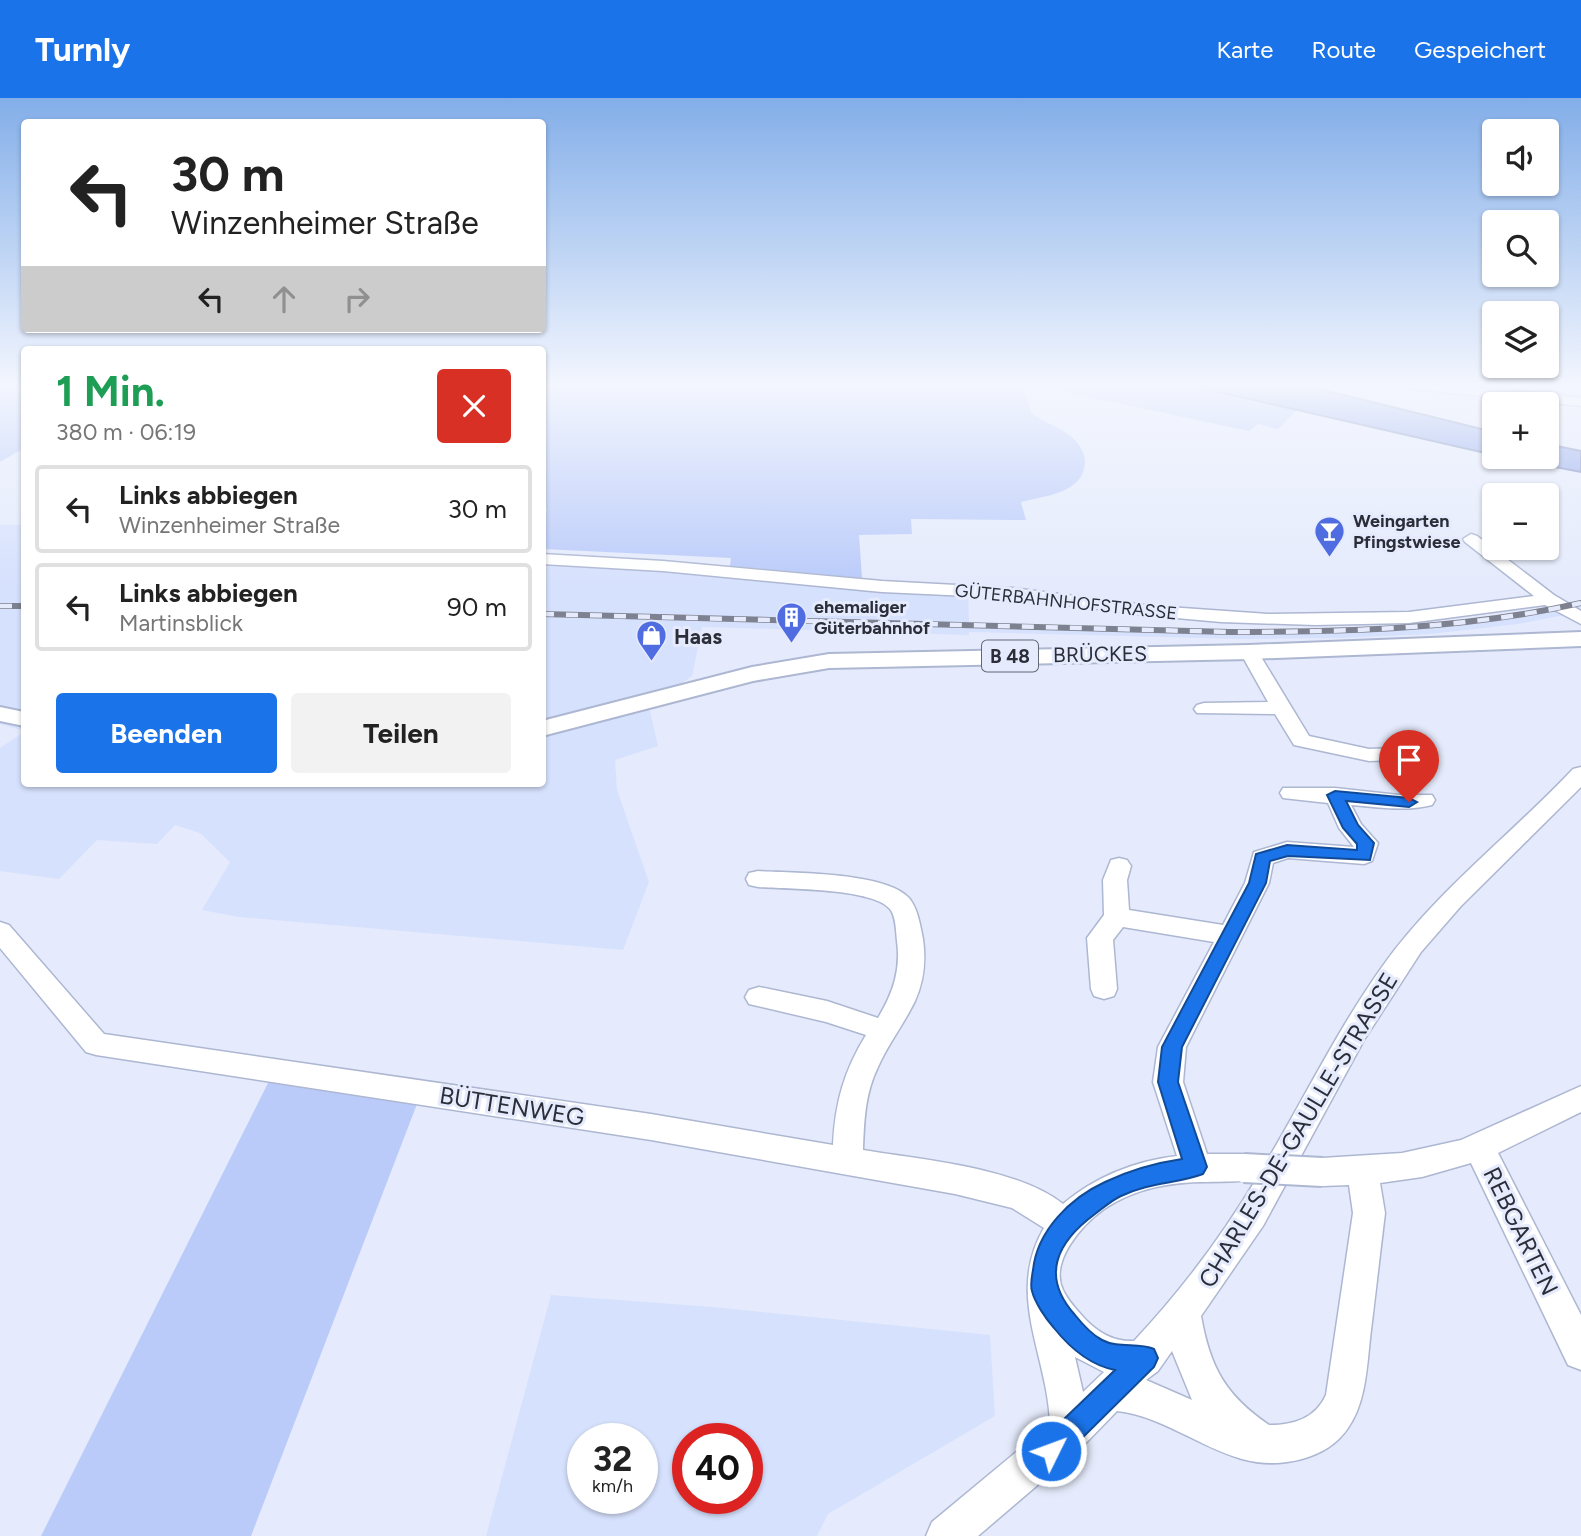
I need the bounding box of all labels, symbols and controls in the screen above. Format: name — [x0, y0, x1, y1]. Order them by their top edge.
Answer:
text: Turnly — [35, 30, 130, 69]
text: Karte — [1217, 35, 1273, 64]
text: Route — [1311, 35, 1376, 64]
text: Gespeichert — [1414, 35, 1546, 64]
map controls — [1482, 119, 1559, 560]
button: sound — [1482, 119, 1559, 196]
text: 30 m — [171, 144, 284, 203]
icon: left — [56, 147, 147, 238]
text: Winzenheimer Straße — [171, 204, 479, 242]
button: search — [1482, 210, 1559, 287]
icon: left — [192, 280, 230, 318]
icon: ahead — [265, 280, 303, 318]
icon: right — [338, 280, 376, 318]
button: layers — [1482, 301, 1559, 378]
text: 1 Min. — [56, 366, 165, 417]
button: close — [437, 369, 511, 443]
button: + — [1482, 392, 1559, 469]
text: 380 m · 06:19 — [56, 418, 196, 446]
text: Links abbiegen — [119, 479, 298, 511]
button: − — [1482, 483, 1559, 560]
icon: left — [60, 490, 98, 528]
text: 30 m — [448, 493, 507, 525]
place label: Weingarten Pfingstwiese — [1353, 510, 1460, 553]
text: Winzenheimer Straße — [119, 511, 340, 539]
bar icon: Weingarten Pfingstwiese — [1313, 514, 1347, 558]
text: Links abbiegen — [119, 577, 298, 609]
street label: GÜTERBAHNHOFSTRASSE — [954, 579, 1178, 625]
icon: left — [60, 588, 98, 626]
text: 90 m — [447, 591, 507, 623]
place label: ehemaliger Güterbahnhof — [814, 596, 931, 639]
building icon: ehemaliger Güterbahnhof — [774, 600, 808, 644]
text: Martinsblick — [119, 609, 243, 637]
shop icon: Haas — [634, 619, 668, 663]
place label: Haas — [674, 624, 722, 649]
road number: B 48 — [982, 640, 1038, 671]
street label: BRÜCKES — [1053, 641, 1147, 667]
button: Beenden — [56, 693, 277, 773]
button: Teilen — [291, 693, 511, 773]
pin — [1379, 730, 1439, 802]
icon: arrive — [1390, 741, 1428, 779]
street label: CHARLES-DE-GAULLE-STRASSE — [1192, 967, 1404, 1293]
street label: BÜTTENWEG — [438, 1080, 586, 1132]
street label: REBGARTEN — [1477, 1162, 1565, 1300]
position arrow — [1014, 1414, 1088, 1488]
speed limit sign: 40 — [672, 1423, 763, 1514]
text: 32 — [593, 1438, 632, 1480]
text: km/h — [592, 1475, 633, 1497]

